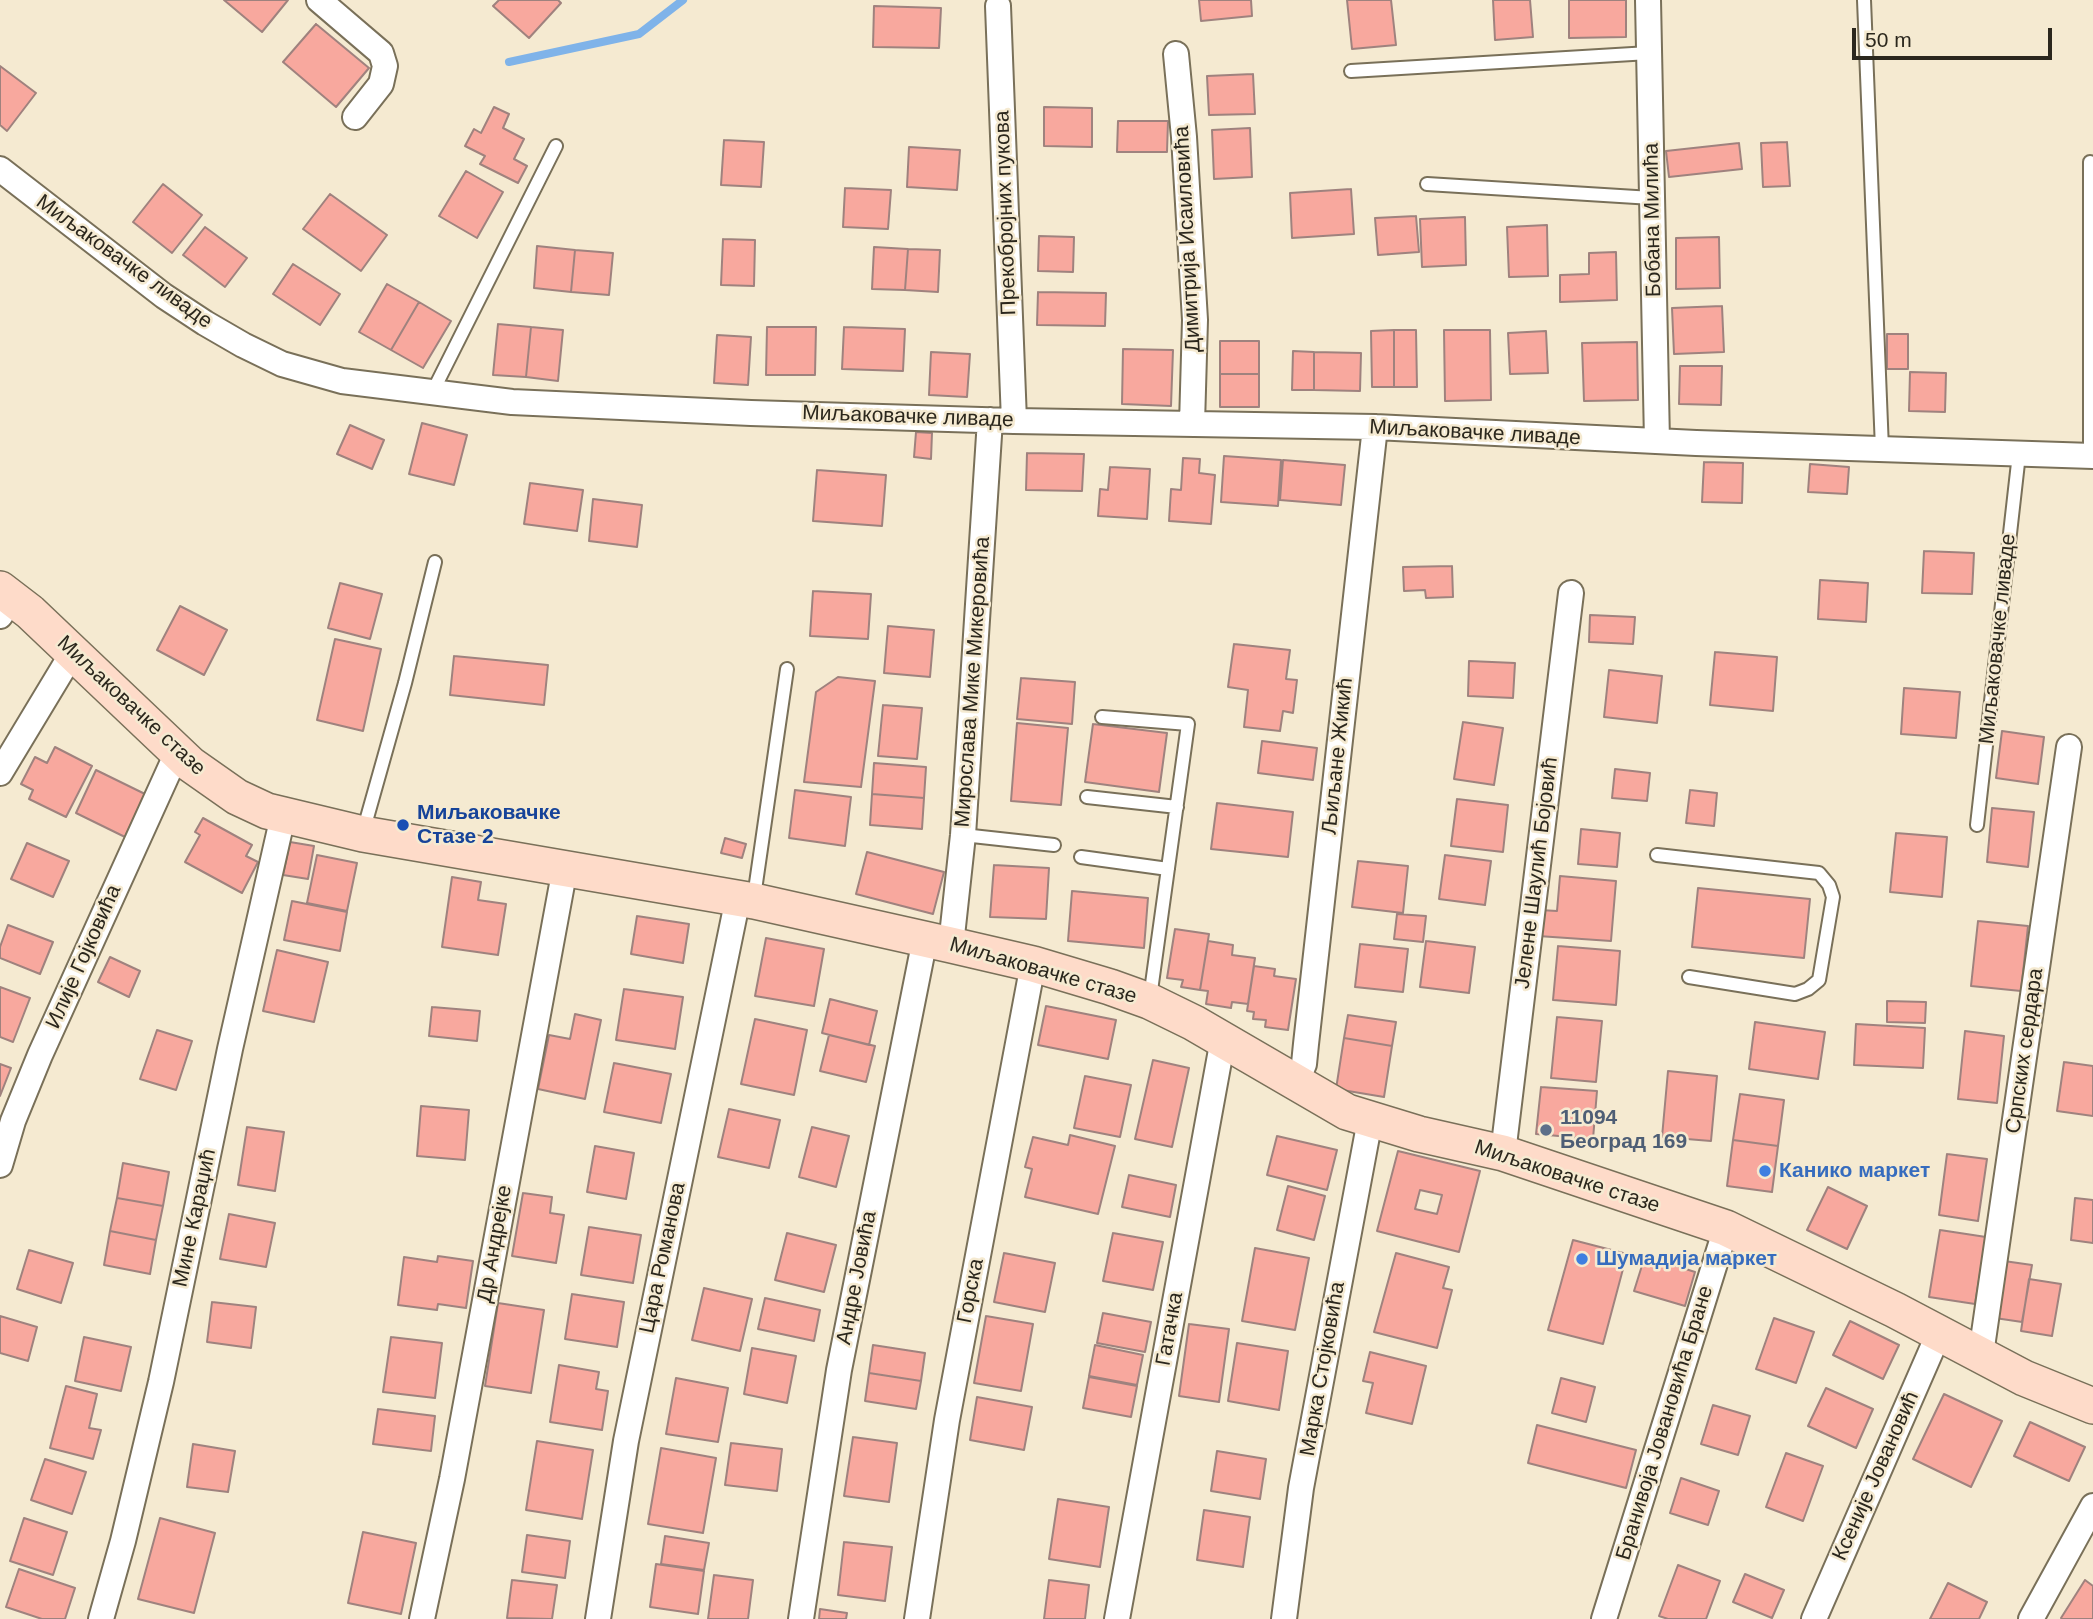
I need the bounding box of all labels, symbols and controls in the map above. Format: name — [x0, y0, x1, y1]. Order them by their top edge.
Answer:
scale bar — [1855, 14, 2054, 58]
text: 50 m — [1865, 28, 1912, 51]
street label: Прекобројних пукова — [990, 110, 1022, 316]
street label: Димитрија Исаиловића — [1169, 125, 1207, 353]
street label: Бобана Милића — [1639, 143, 1667, 297]
street label: Миљаковачке ливаде — [31, 190, 217, 334]
street label: Миљаковачке ливаде — [802, 401, 1014, 433]
street label: Миљаковачке ливаде — [1369, 415, 1581, 451]
street label: Миљаковачке ливаде — [1974, 532, 2022, 746]
street label: Мирослава Мике Микеровића — [950, 536, 996, 828]
street label: Миљаковачке стазе — [52, 631, 210, 781]
street label: Љиљане Жикић — [1317, 676, 1359, 836]
street label: Јелене Шаулић Бојовић — [1510, 756, 1564, 990]
place label: Миљаковачке Стазе 2 — [417, 800, 561, 850]
marker: Миљаковачке Стазе 2 — [395, 817, 411, 833]
street label: Илије Гојковића — [41, 881, 127, 1033]
street label: Миљаковачке стазе — [947, 932, 1139, 1010]
street label: Српских сердара — [2001, 967, 2049, 1135]
place label: 11094 Београд 169 — [1560, 1105, 1687, 1155]
marker: 11094 Београд 169 — [1538, 1122, 1554, 1138]
street label: Миљаковачке стазе — [1471, 1135, 1663, 1219]
street label: Мине Караџић — [168, 1147, 222, 1289]
place label: Канико маркет — [1779, 1158, 1930, 1184]
marker: Канико маркет — [1757, 1163, 1773, 1179]
street label: Цара Романова — [635, 1180, 691, 1336]
street label: Др Андрејке — [472, 1183, 518, 1305]
street label: Андре Јовића — [832, 1209, 882, 1347]
place label: Шумадија маркет — [1596, 1246, 1777, 1272]
marker: Шумадија маркет — [1574, 1251, 1590, 1267]
street label: Горска — [952, 1257, 990, 1325]
street label: Марка Стојковића — [1295, 1280, 1351, 1458]
street label: Бранивоја Јовановића Бране — [1611, 1283, 1719, 1563]
street label: Гатачка — [1151, 1290, 1189, 1368]
street label: Ксеније Јовановић — [1827, 1387, 1925, 1565]

